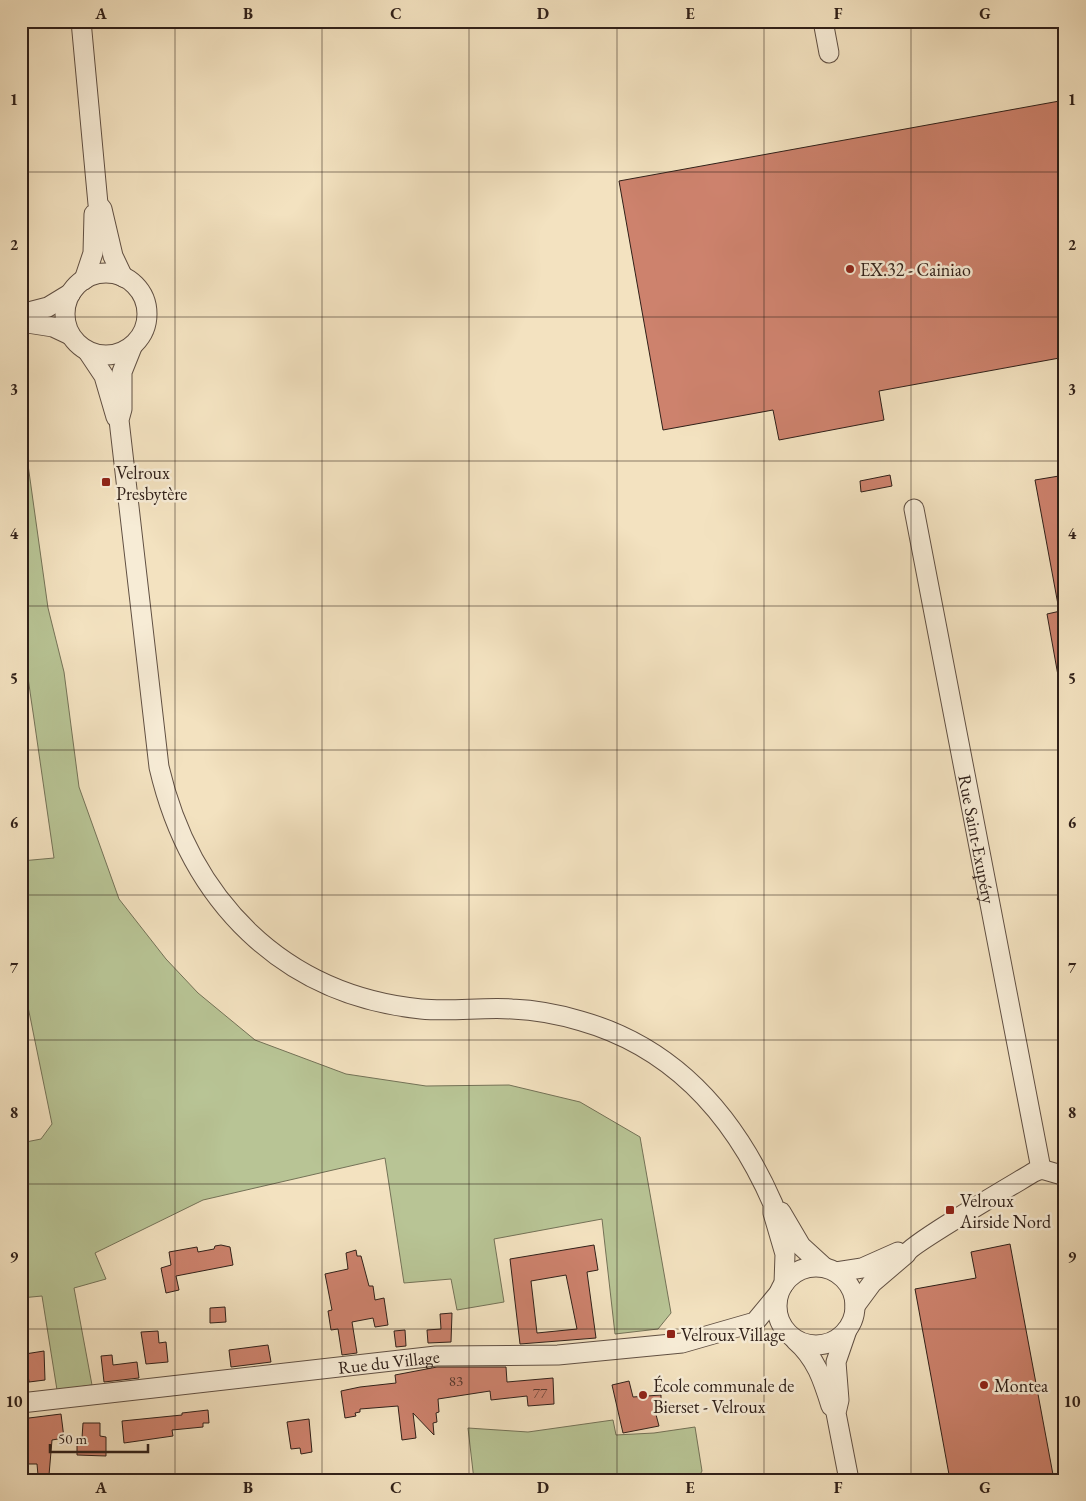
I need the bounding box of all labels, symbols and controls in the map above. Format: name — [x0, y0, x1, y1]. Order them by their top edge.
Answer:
text: A — [94, 3, 107, 24]
text: B — [243, 3, 253, 24]
text: C — [390, 3, 402, 24]
text: D — [537, 3, 549, 24]
text: E — [685, 3, 695, 24]
text: F — [834, 3, 843, 24]
text: G — [979, 3, 991, 24]
text: 1 — [10, 89, 18, 110]
text: 1 — [1068, 89, 1076, 110]
text: 2 — [10, 234, 19, 255]
text: 2 — [1068, 234, 1077, 255]
place label: EX.32 - Cainiao — [860, 258, 971, 281]
marker: EX.32 - Cainiao — [844, 263, 856, 275]
text: 3 — [10, 379, 18, 400]
text: 3 — [1068, 379, 1076, 400]
place label: Velroux Presbytère — [116, 461, 187, 505]
marker: Velroux Presbytère — [100, 476, 112, 488]
text: 4 — [10, 523, 19, 544]
text: 4 — [1068, 523, 1077, 544]
text: 5 — [10, 668, 18, 689]
text: 5 — [1068, 668, 1076, 689]
street label: Rue Saint-Exupéry — [954, 773, 1001, 905]
text: 6 — [10, 812, 19, 833]
text: 6 — [1068, 812, 1077, 833]
text: 7 — [10, 957, 19, 978]
text: 7 — [1068, 957, 1077, 978]
text: 8 — [10, 1102, 18, 1123]
text: 8 — [1068, 1102, 1076, 1123]
place label: Velroux Airside Nord — [959, 1189, 1052, 1233]
marker: Velroux Airside Nord — [944, 1204, 956, 1216]
text: 9 — [10, 1246, 19, 1267]
text: 9 — [1068, 1246, 1077, 1267]
place label: Velroux Village — [681, 1323, 785, 1346]
marker: Velroux Village — [665, 1328, 677, 1340]
street label: Rue du Village — [337, 1344, 441, 1379]
house number: 83 — [449, 1371, 463, 1390]
place label: École communale de Bierset - Velroux — [653, 1374, 794, 1418]
place label: Montea — [994, 1374, 1049, 1397]
marker: Montea — [978, 1379, 990, 1391]
house number: 77 — [533, 1383, 548, 1402]
marker: École communale de Bierset - Velroux — [637, 1389, 649, 1401]
text: 10 — [6, 1391, 23, 1412]
text: 10 — [1064, 1391, 1081, 1412]
scale bar — [50, 1421, 148, 1453]
text: 50 m — [58, 1429, 87, 1448]
text: A — [94, 1477, 107, 1498]
text: B — [243, 1477, 253, 1498]
text: C — [390, 1477, 402, 1498]
text: D — [537, 1477, 549, 1498]
text: E — [685, 1477, 695, 1498]
text: F — [834, 1477, 843, 1498]
text: G — [979, 1477, 991, 1498]

